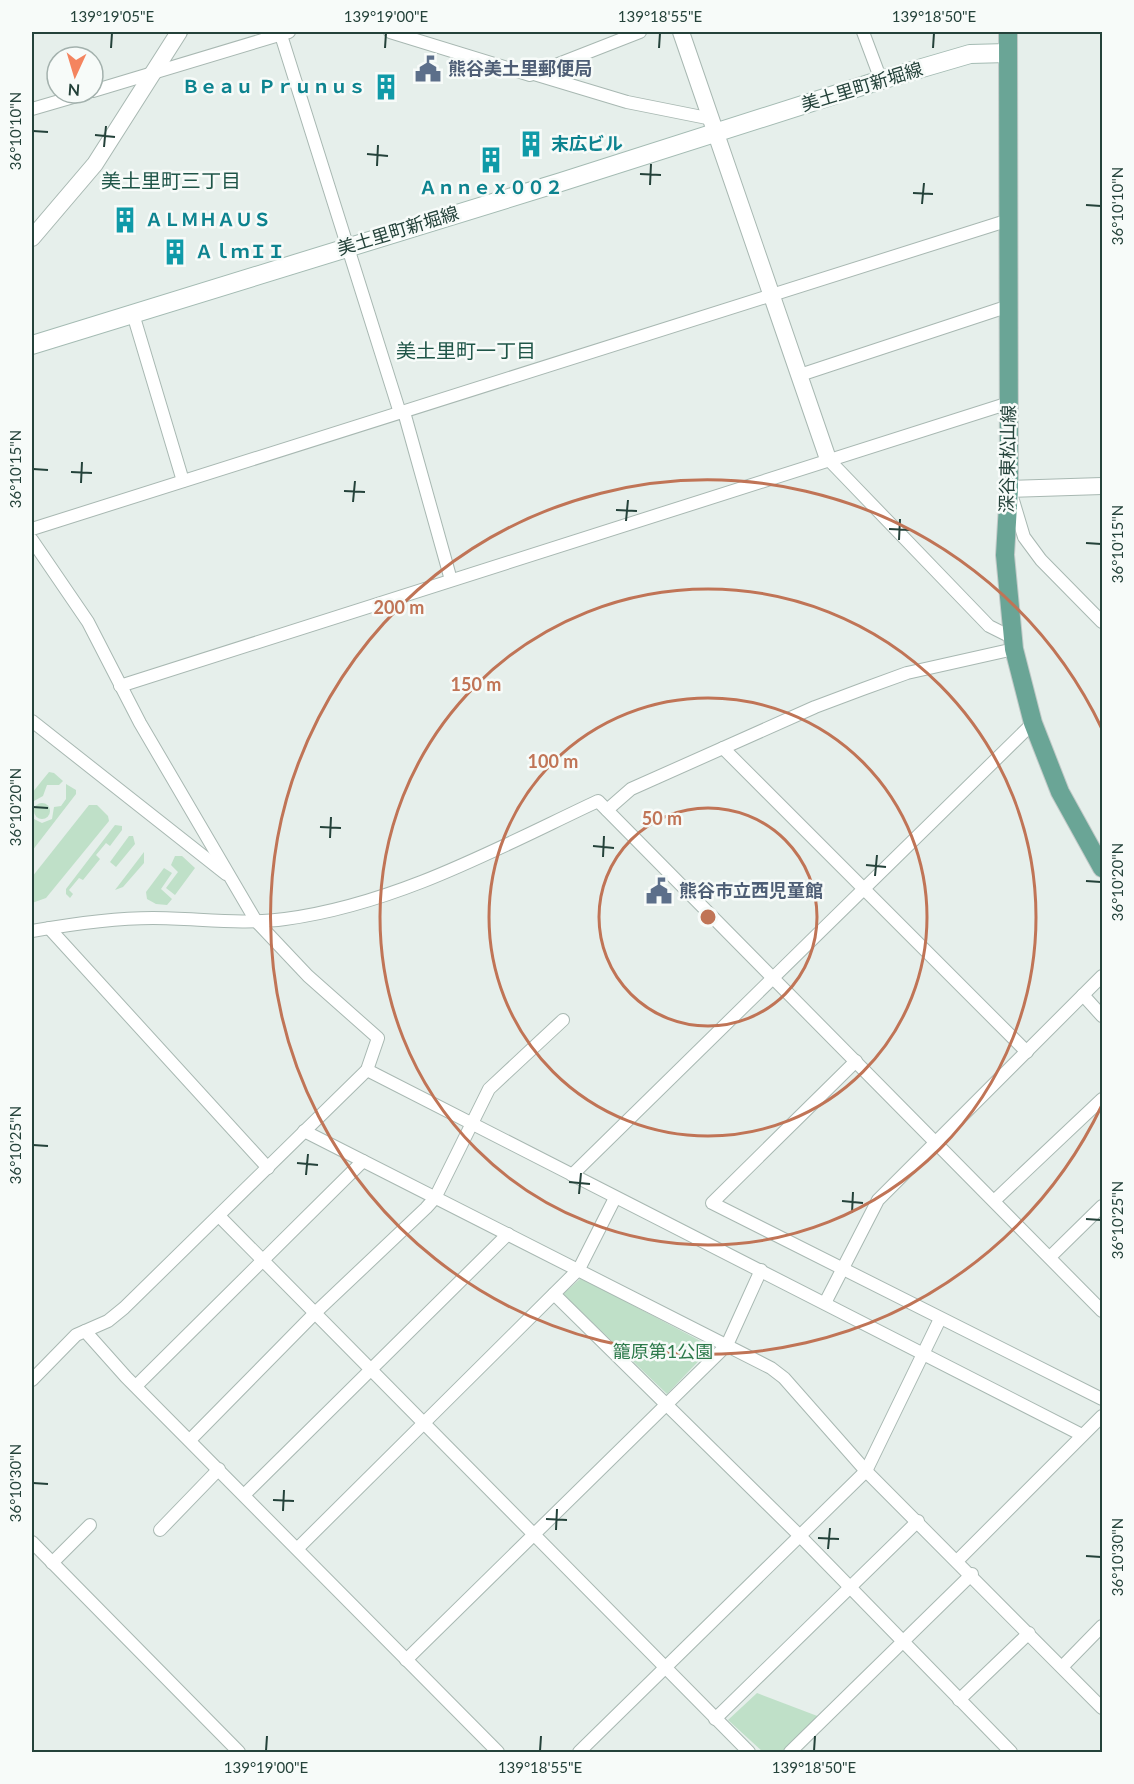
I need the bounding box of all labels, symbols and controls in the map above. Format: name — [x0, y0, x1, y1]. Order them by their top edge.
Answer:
text: 139°19'05"E — [70, 7, 154, 25]
text: 139°19'00"E — [344, 7, 428, 25]
text: 139°18'55"E — [618, 7, 702, 25]
text: 139°18'50"E — [892, 7, 976, 25]
north arrow — [45, 45, 105, 105]
public building icon: 熊谷美土里郵便局 — [413, 54, 443, 84]
place label: 熊谷美土里郵便局 — [448, 57, 592, 79]
street label: 美土里町新堀線 — [798, 57, 925, 115]
building icon: Ｂｅａｕ Ｐｒｕｎｕｓ — [371, 72, 401, 102]
place label: Ｂｅａｕ Ｐｒｕｎｕｓ — [182, 75, 366, 97]
text: N — [67, 81, 81, 100]
text: 36°10'10"N — [6, 92, 24, 170]
building icon: 末広ビル — [516, 129, 546, 159]
place label: 末広ビル — [551, 132, 623, 154]
building icon: Ａｎｎｅｘ００２ — [476, 145, 506, 175]
text: 36°10'10"N — [1108, 167, 1126, 245]
district label: 美土里町三丁目 — [101, 168, 241, 192]
place label: Ａｎｎｅｘ００２ — [419, 176, 563, 198]
street label: 美土里町新堀線 — [334, 201, 461, 259]
building icon: ＡＬＭＨＡＵＳ — [110, 205, 140, 235]
place label: ＡＬＭＨＡＵＳ — [145, 208, 271, 230]
building icon: ＡｌｍＩＩ — [160, 237, 190, 267]
place label: ＡｌｍＩＩ — [195, 240, 285, 262]
district label: 美土里町一丁目 — [396, 338, 536, 362]
street label: 深谷東松山線 — [995, 405, 1019, 513]
text: 36°10'15"N — [6, 430, 24, 508]
text: 36°10'15"N — [1108, 505, 1126, 583]
text: 200 m — [374, 596, 424, 618]
text: 150 m — [451, 673, 501, 695]
text: 100 m — [528, 750, 578, 772]
text: 36°10'20"N — [6, 768, 24, 846]
text: 50 m — [642, 807, 682, 829]
text: 36°10'20"N — [1108, 843, 1126, 921]
public building icon: 熊谷市立西児童館 — [644, 876, 674, 906]
place label: 熊谷市立西児童館 — [679, 879, 823, 901]
centre of rings — [698, 907, 718, 927]
text: 36°10'25"N — [6, 1106, 24, 1184]
text: 36°10'25"N — [1108, 1181, 1126, 1259]
park label: 籠原第1公園 — [613, 1340, 713, 1362]
text: 36°10'30"N — [6, 1444, 24, 1522]
text: 36°10'30"N — [1108, 1518, 1126, 1596]
text: 139°19'00"E — [224, 1758, 308, 1776]
text: 139°18'55"E — [498, 1758, 582, 1776]
text: 139°18'50"E — [772, 1758, 856, 1776]

